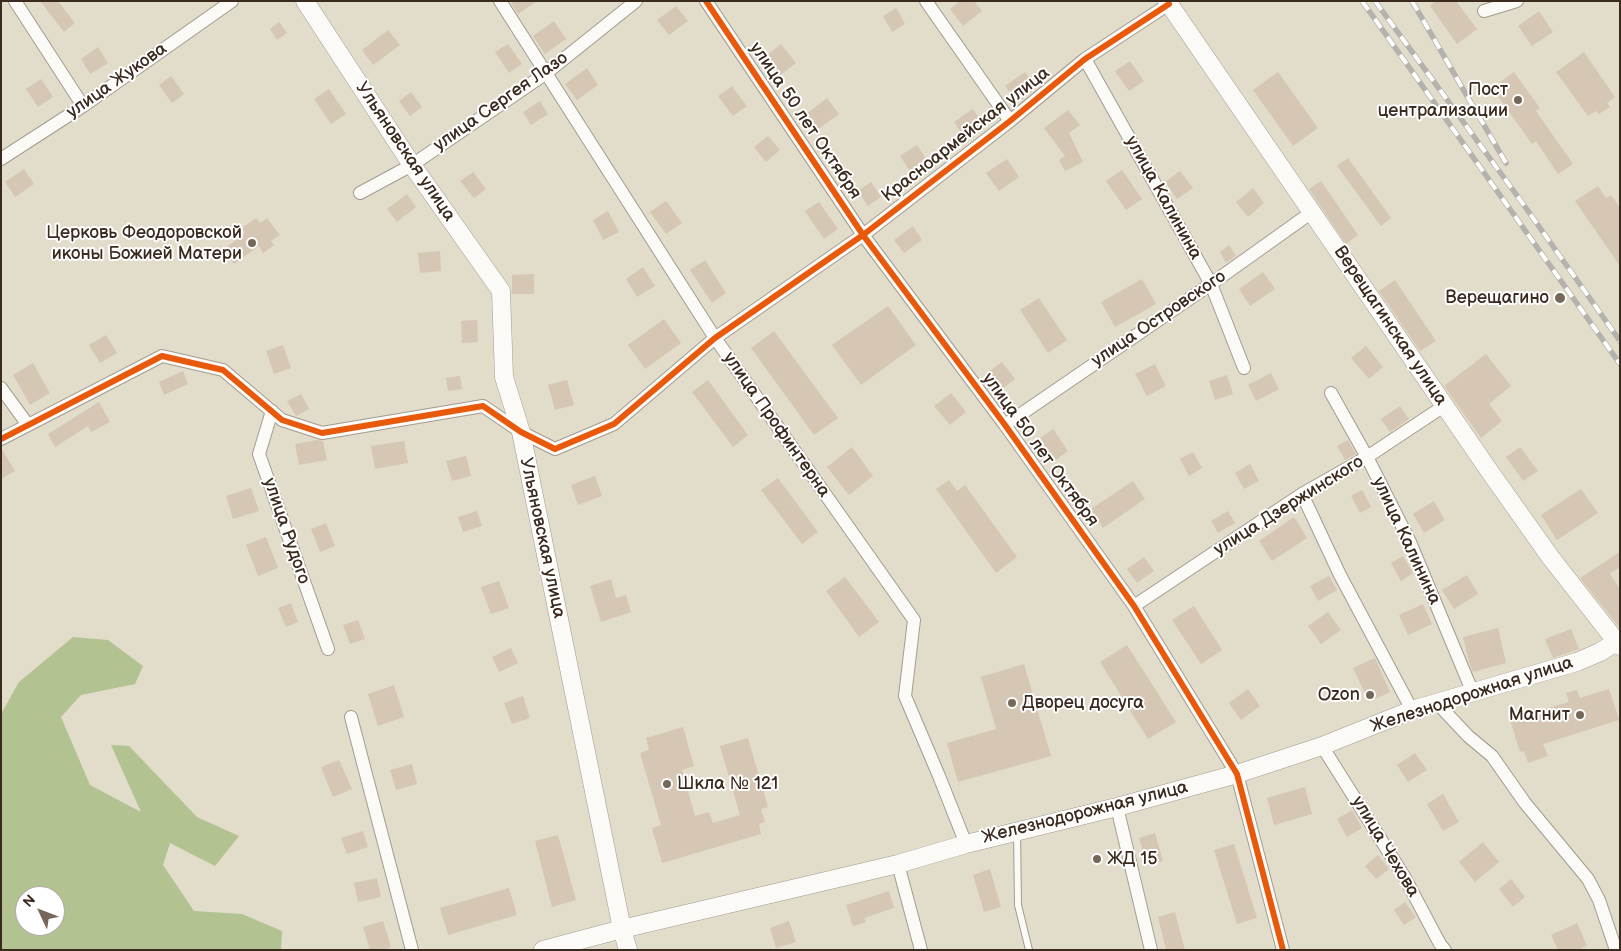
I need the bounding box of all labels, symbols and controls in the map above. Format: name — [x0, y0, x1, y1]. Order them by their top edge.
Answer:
street label: улица Жукова — [63, 38, 171, 124]
street label: улица 50 лет Октября — [744, 38, 866, 204]
street label: улица Сергея Лазо — [430, 48, 572, 156]
street label: Красноармейская улица — [878, 63, 1054, 207]
street label: Ульяновская улица — [350, 78, 460, 226]
place label: Пост централизации — [1378, 79, 1508, 122]
marker: Пост централизации — [1512, 94, 1524, 106]
street label: улица Калинина — [1120, 132, 1206, 264]
place label: Церковь Феодоровской иконы Божией Матери — [46, 222, 242, 264]
marker: Церковь Феодоровской иконы Божией Матери — [246, 237, 258, 249]
street label: Верещагинская улица — [1329, 242, 1451, 410]
street label: улица Островского — [1088, 266, 1230, 372]
place label: Верещагино — [1445, 287, 1549, 309]
marker: Верещагино — [1553, 291, 1567, 305]
street label: улица Профинтерна — [718, 348, 834, 502]
street label: улица 50 лет Октября — [977, 369, 1103, 531]
street label: улица Дзержинского — [1210, 451, 1368, 561]
street label: Ульяновская улица — [514, 456, 570, 620]
street label: улица Калинина — [1367, 474, 1445, 608]
street label: улица Рудого — [258, 475, 314, 587]
street label: Железнодорожная улица — [1368, 652, 1576, 738]
place label: Ozon — [1318, 684, 1360, 706]
marker: Ozon — [1364, 689, 1376, 701]
place label: Дворец досуга — [1022, 692, 1144, 714]
marker: Дворец досуга — [1006, 697, 1018, 709]
place label: Магнит — [1509, 704, 1570, 726]
marker: Магнит — [1574, 709, 1586, 721]
place label: Шкла № 121 — [677, 773, 778, 795]
street label: Железнодорожная улица — [980, 777, 1190, 849]
marker: Шкла № 121 — [661, 778, 673, 790]
street label: улица Чехова — [1346, 793, 1424, 901]
place label: ЖД 15 — [1107, 848, 1158, 870]
marker: ЖД 15 — [1091, 853, 1103, 865]
north arrow — [15, 886, 65, 936]
text: N — [20, 891, 39, 911]

